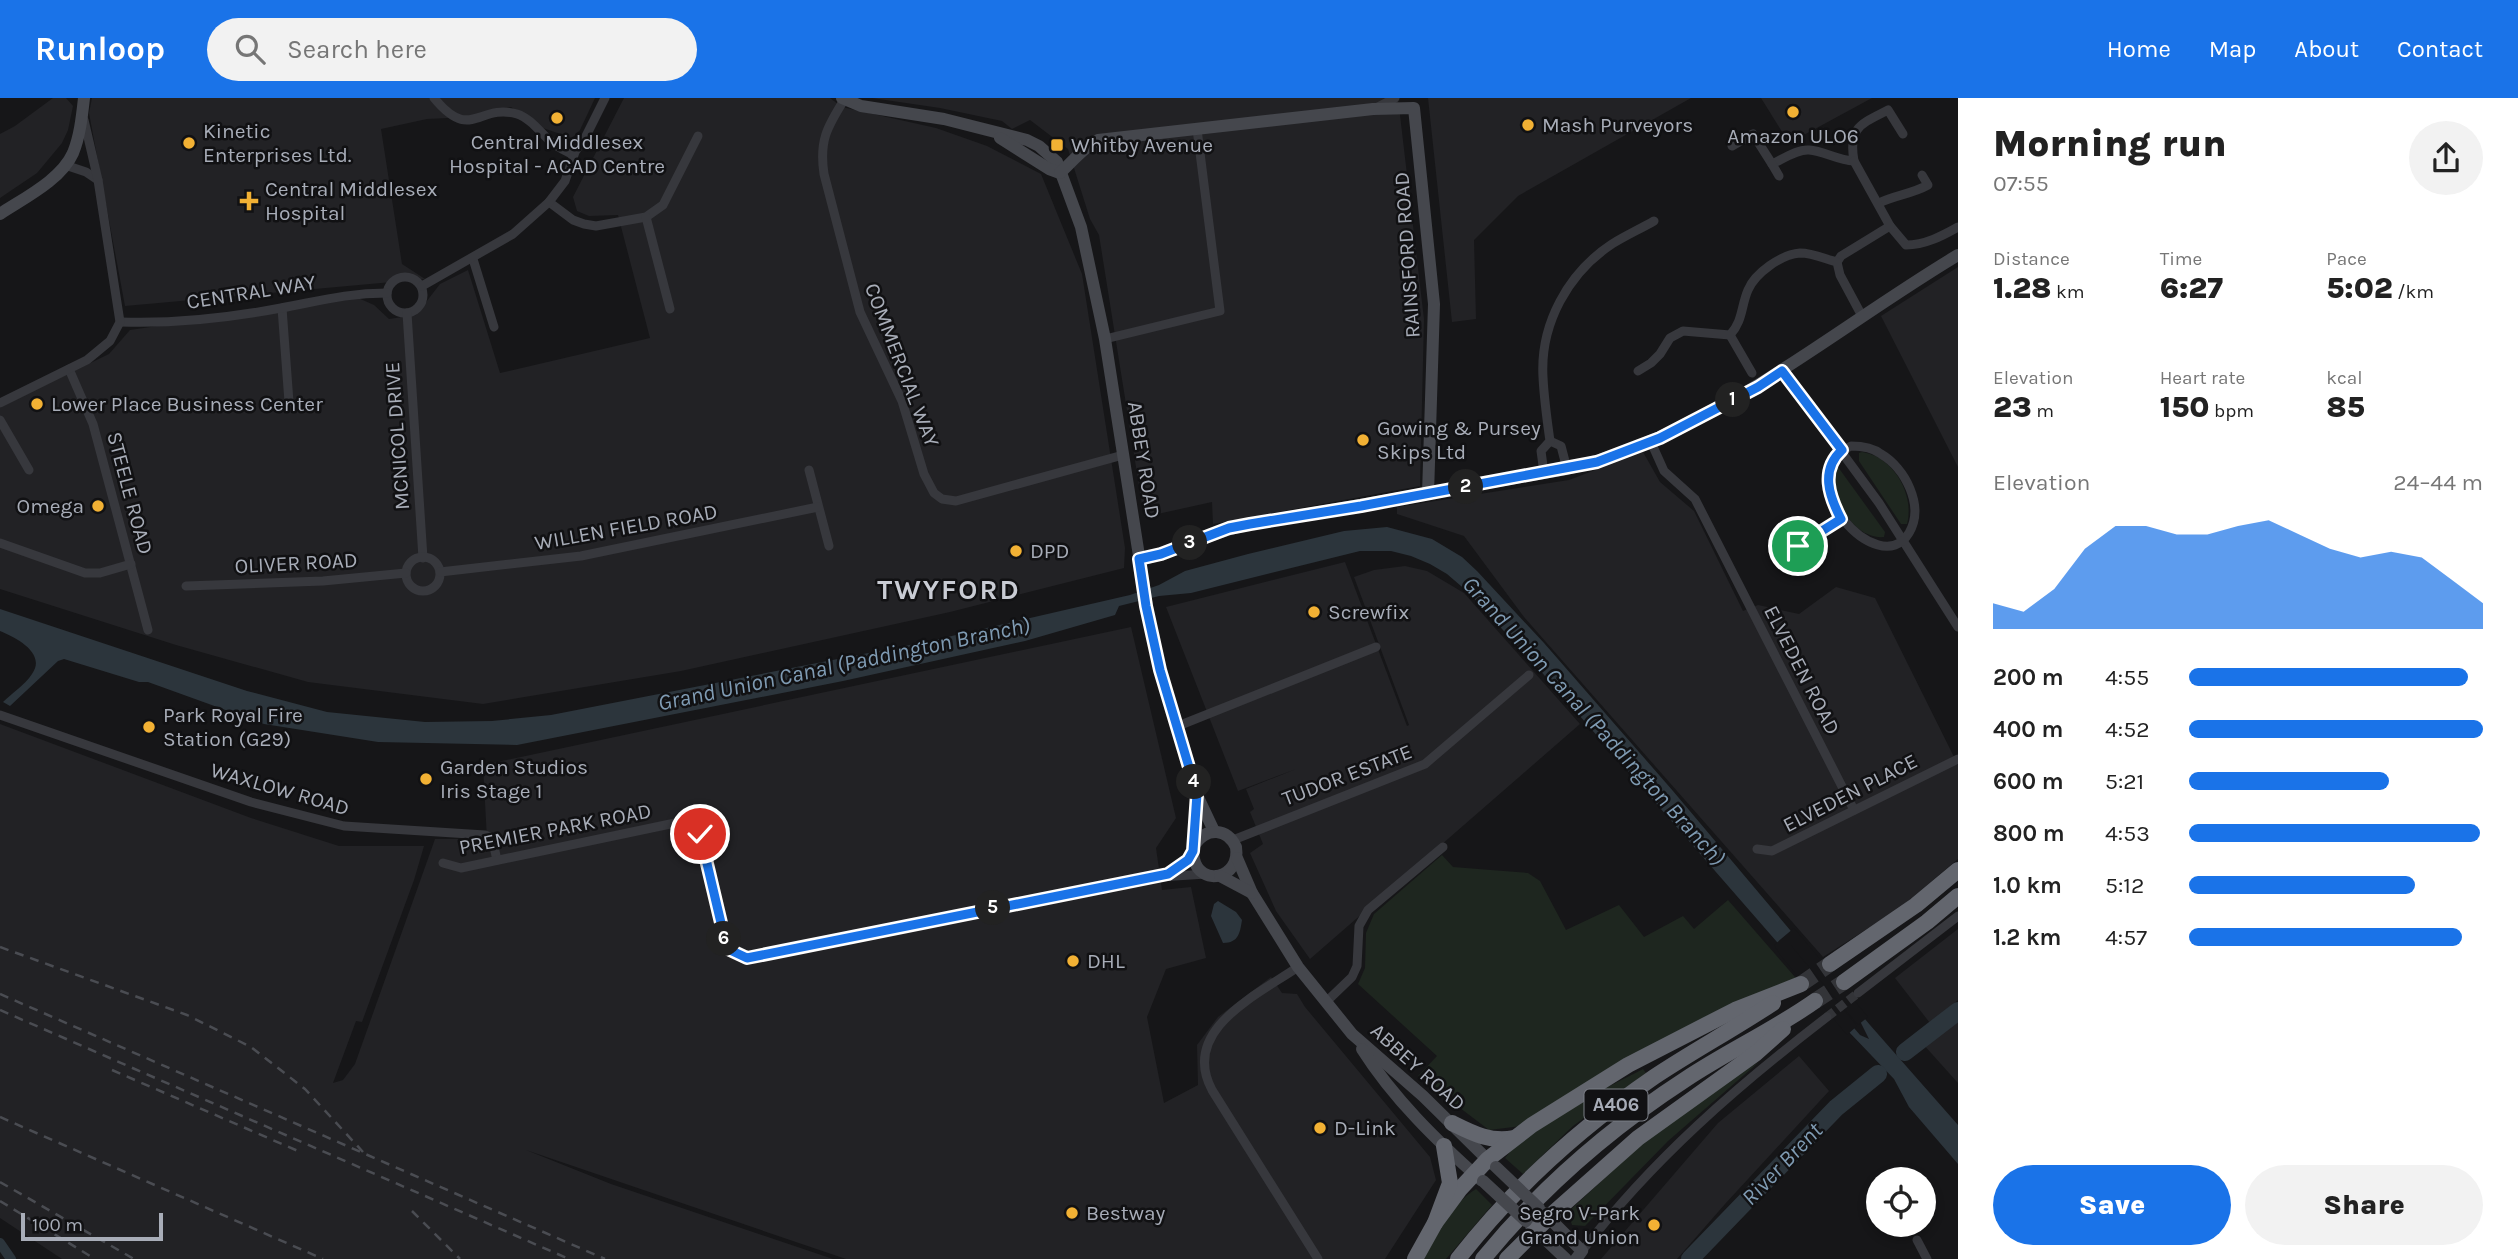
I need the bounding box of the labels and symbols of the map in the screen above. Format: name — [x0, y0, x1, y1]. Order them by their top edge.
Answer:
marker: Amazon ULO6 — [1785, 104, 1801, 120]
marker: Central Middlesex Hospital - ACAD Centre — [549, 110, 565, 126]
place label: Mash Purveyors — [1542, 113, 1693, 137]
marker: Mash Purveyors — [1520, 117, 1536, 133]
place label: Kinetic Enterprises Ltd. — [203, 119, 352, 167]
place label: Amazon ULO6 — [1727, 124, 1859, 148]
place label: Central Middlesex Hospital - ACAD Centre — [449, 130, 665, 178]
place label: Whitby Avenue — [1071, 133, 1213, 157]
marker: Kinetic Enterprises Ltd. — [181, 135, 197, 151]
marker: Whitby Avenue — [1049, 137, 1065, 153]
street label: RAINSFORD ROAD — [1389, 171, 1425, 339]
place label: Central Middlesex Hospital — [265, 177, 438, 225]
marker: Central Middlesex Hospital — [239, 191, 259, 211]
street label: CENTRAL WAY — [185, 270, 318, 314]
street label: COMMERCIAL WAY — [860, 280, 944, 451]
street label: MCNICOL DRIVE — [380, 361, 414, 511]
pin: 1 — [1716, 382, 1750, 418]
place label: Lower Place Business Center — [51, 392, 323, 416]
marker: Lower Place Business Center — [29, 396, 45, 412]
street label: ABBEY ROAD — [1123, 399, 1165, 521]
place label: Gowing & Pursey Skips Ltd — [1377, 416, 1541, 464]
street label: STEELE ROAD — [102, 429, 158, 557]
marker: Gowing & Pursey Skips Ltd — [1355, 432, 1371, 448]
pin: 2 — [1448, 470, 1484, 504]
place label: Omega — [17, 494, 84, 518]
marker: Omega — [90, 498, 106, 514]
street label: WILLEN FIELD ROAD — [533, 499, 719, 555]
pin — [1768, 516, 1828, 576]
pin: 3 — [1172, 526, 1208, 560]
place label: DPD — [1030, 539, 1069, 563]
marker: DPD — [1008, 543, 1024, 559]
street label: OLIVER ROAD — [234, 548, 358, 578]
water label: Grand Union Canal (Paddington Branch) — [1457, 571, 1731, 871]
district label: TWYFORD — [877, 573, 1021, 606]
place label: Screwfix — [1328, 600, 1410, 624]
street label: ELVEDEN ROAD — [1759, 601, 1845, 739]
marker: Screwfix — [1306, 604, 1322, 620]
water label: Grand Union Canal (Paddington Branch) — [655, 611, 1033, 717]
place label: Park Royal Fire Station (G29) — [163, 703, 303, 751]
marker: Park Royal Fire Station (G29) — [141, 719, 157, 735]
street label: TUDOR ESTATE — [1279, 739, 1415, 811]
street label: ELVEDEN PLACE — [1779, 749, 1921, 837]
place label: Garden Studios Iris Stage 1 — [440, 755, 588, 803]
street label: WAXLOW ROAD — [208, 758, 352, 820]
pin: 4 — [1176, 764, 1212, 800]
marker: Garden Studios Iris Stage 1 — [418, 771, 434, 787]
street label: PREMIER PARK ROAD — [457, 799, 653, 859]
pin — [670, 804, 730, 864]
pin: 5 — [976, 890, 1010, 926]
pin: 6 — [706, 922, 742, 956]
place label: DHL — [1087, 949, 1125, 973]
marker: DHL — [1065, 953, 1081, 969]
street label: ABBEY ROAD — [1366, 1018, 1470, 1116]
road number: A406 — [1584, 1090, 1648, 1121]
place label: D-Link — [1334, 1116, 1396, 1140]
water label: River Brent — [1736, 1116, 1829, 1211]
marker: D-Link — [1312, 1120, 1328, 1136]
place label: Bestway — [1086, 1201, 1166, 1225]
place label: Segro V-Park Grand Union — [1519, 1201, 1640, 1249]
marker: Bestway — [1064, 1205, 1080, 1221]
scale bar — [21, 1210, 163, 1242]
marker: Segro V-Park Grand Union — [1646, 1217, 1662, 1233]

